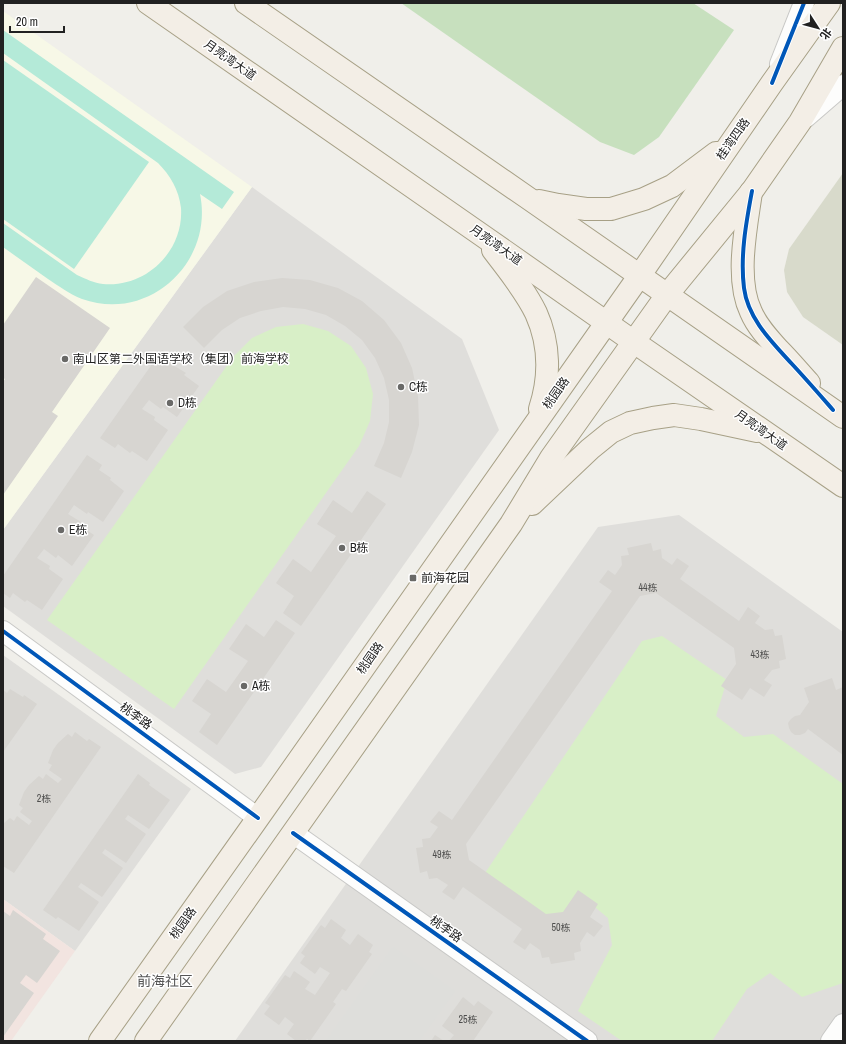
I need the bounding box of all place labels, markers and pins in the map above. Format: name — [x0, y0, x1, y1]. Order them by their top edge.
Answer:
place label: 南山区第二外国语学校（集团）前海学校 — [73, 351, 289, 367]
marker: 南山区第二外国语学校（集团）前海学校 — [60, 354, 70, 364]
place label: C栋 — [409, 379, 428, 395]
marker: C栋 — [396, 382, 406, 392]
place label: D栋 — [178, 395, 197, 411]
marker: D栋 — [165, 398, 175, 408]
place label: E栋 — [69, 522, 88, 538]
marker: E栋 — [56, 525, 66, 535]
place label: B栋 — [350, 540, 369, 556]
marker: B栋 — [337, 543, 347, 553]
place label: 前海花园 — [421, 570, 469, 586]
marker: 前海花园 — [408, 573, 418, 583]
place label: A栋 — [251, 678, 271, 694]
marker: A栋 — [239, 681, 249, 691]

